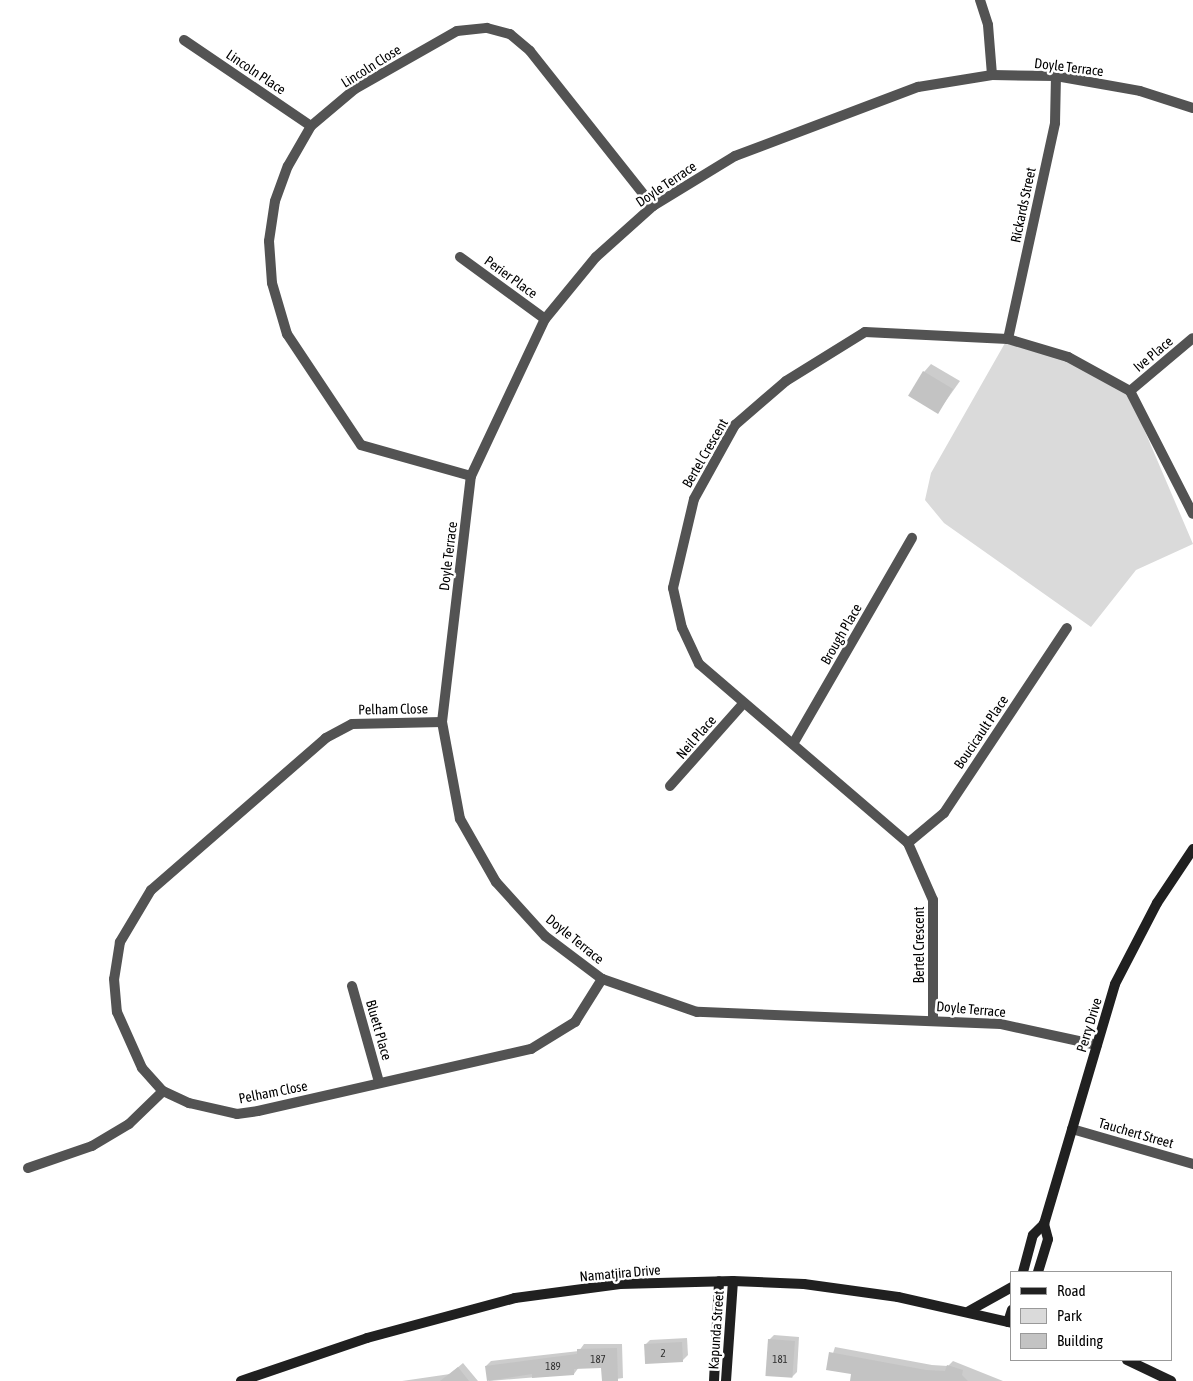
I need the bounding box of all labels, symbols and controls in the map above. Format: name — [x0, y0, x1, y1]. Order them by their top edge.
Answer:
street label: Lincoln Close — [338, 41, 404, 91]
street label: Lincoln Place — [223, 46, 289, 98]
street label: Doyle Terrace — [1033, 54, 1105, 80]
street label: Doyle Terrace — [632, 158, 700, 210]
street label: Rickards Street — [1007, 166, 1039, 244]
street label: Perier Place — [481, 252, 541, 302]
street label: Ive Place — [1130, 333, 1176, 375]
street label: Bertel Crescent — [678, 415, 732, 491]
street label: Doyle Terrace — [435, 520, 461, 592]
street label: Brough Place — [817, 601, 865, 667]
street label: Boucicault Place — [950, 692, 1012, 772]
street label: Pelham Close — [358, 700, 428, 718]
street label: Neil Place — [673, 712, 719, 762]
street label: Bertel Crescent — [911, 907, 927, 983]
street label: Doyle Terrace — [543, 911, 607, 967]
street label: Perry Drive — [1073, 996, 1105, 1054]
street label: Bluett Place — [362, 998, 396, 1062]
street label: Doyle Terrace — [936, 998, 1006, 1020]
street label: Pelham Close — [237, 1077, 309, 1107]
street label: Tauchert Street — [1096, 1114, 1176, 1152]
street label: Namatjira Drive — [579, 1261, 661, 1285]
legend — [1010, 1271, 1173, 1361]
text: Road — [1057, 1282, 1086, 1299]
street label: Kapunda Street — [705, 1290, 727, 1370]
text: Park — [1057, 1307, 1082, 1324]
text: Building — [1057, 1332, 1103, 1349]
house number: 2 — [660, 1346, 666, 1360]
house number: 187 — [590, 1352, 606, 1366]
house number: 181 — [772, 1352, 788, 1366]
house number: 189 — [545, 1359, 561, 1373]

